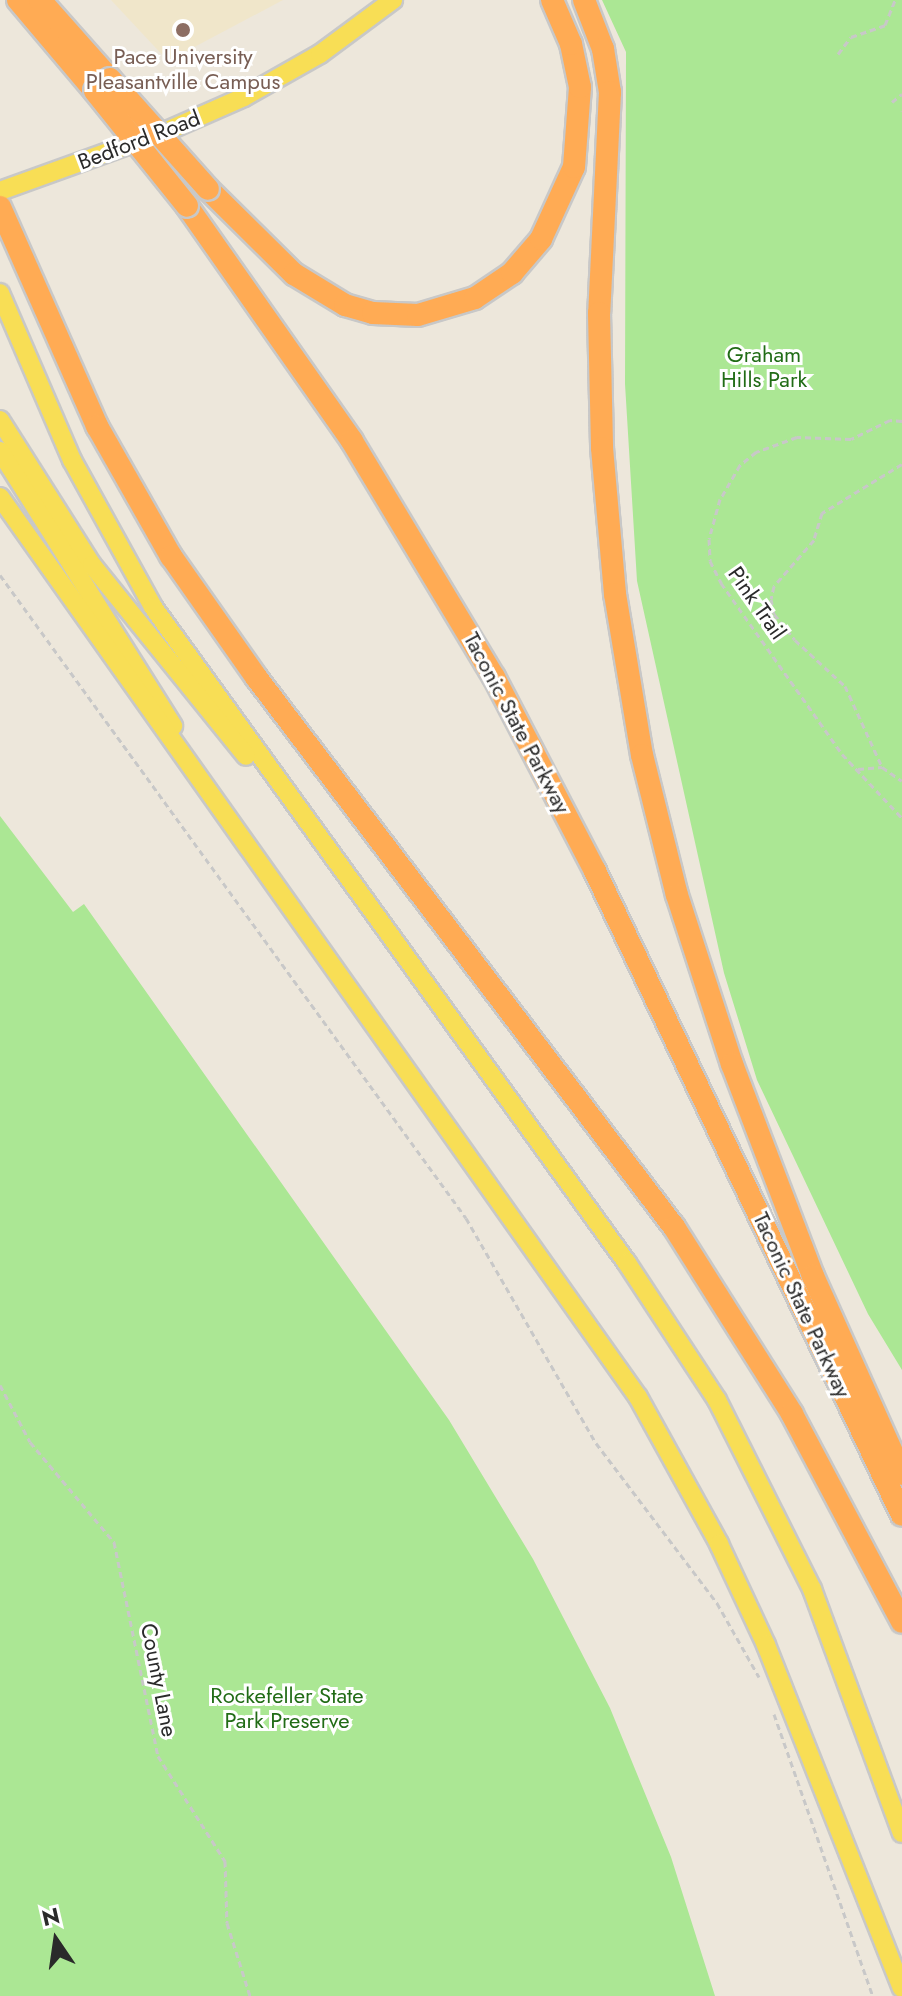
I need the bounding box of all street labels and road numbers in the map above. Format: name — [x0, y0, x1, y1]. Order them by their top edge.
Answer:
street label: Bedford Road — [74, 105, 204, 175]
street label: Pink Trail — [722, 561, 792, 645]
street label: Taconic State Parkway — [458, 628, 576, 818]
street label: Taconic State Parkway — [748, 1208, 856, 1402]
street label: County Lane — [135, 1621, 183, 1739]

